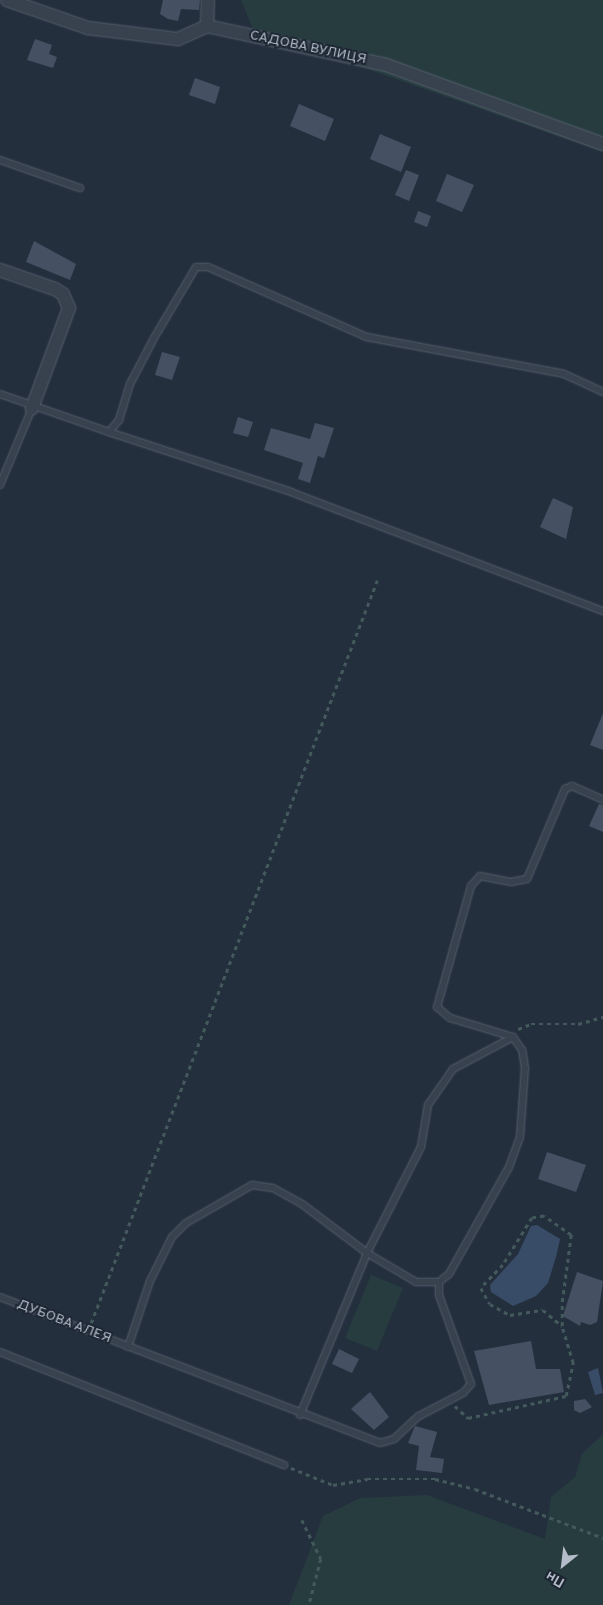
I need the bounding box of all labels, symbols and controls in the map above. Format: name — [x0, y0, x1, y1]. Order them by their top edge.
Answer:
street label: САДОВА ВУЛИЦЯ — [248, 27, 368, 69]
street label: ДУБОВА АЛЕЯ — [14, 1296, 114, 1348]
north arrow — [538, 1540, 588, 1590]
text: Пн — [543, 1567, 568, 1591]

